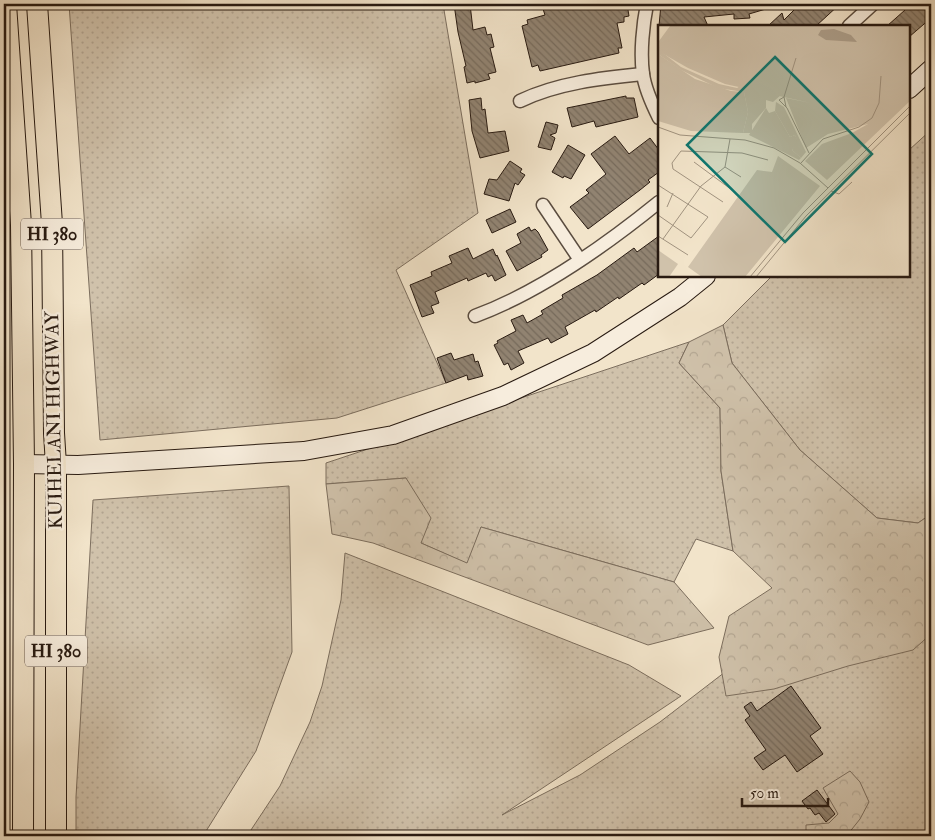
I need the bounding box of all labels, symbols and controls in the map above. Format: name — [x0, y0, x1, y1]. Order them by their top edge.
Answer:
inset map — [658, 25, 910, 278]
road number: HI 380 — [21, 218, 83, 250]
street label: KUIHELANI HIGHWAY — [40, 310, 68, 529]
road number: HI 380 — [25, 636, 87, 666]
scale bar — [742, 775, 829, 807]
text: 50 m — [750, 784, 779, 803]

